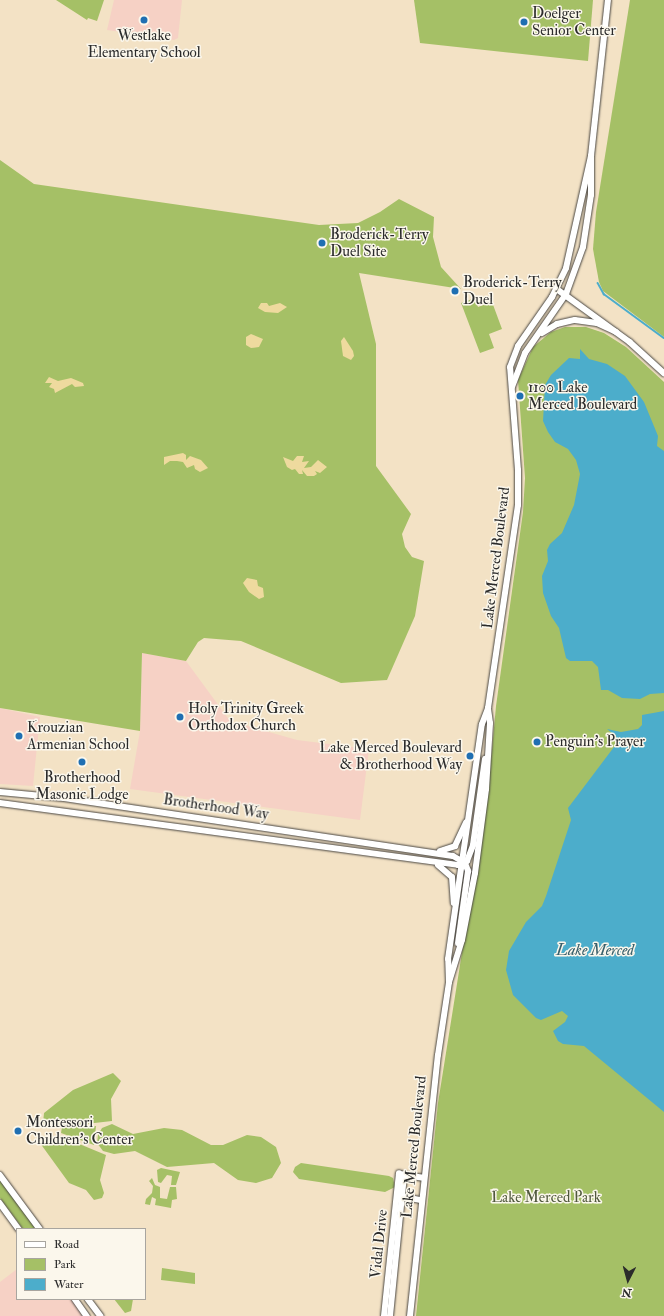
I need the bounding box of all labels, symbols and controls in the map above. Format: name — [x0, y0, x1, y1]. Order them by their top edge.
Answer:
place label: Doelger Senior Center — [532, 4, 616, 39]
marker: Westlake Elementary School — [139, 15, 149, 25]
marker: Doelger Senior Center — [519, 17, 529, 27]
place label: Westlake Elementary School — [87, 26, 201, 61]
place label: Broderick-Terry Duel Site — [330, 225, 429, 260]
marker: Broderick-Terry Duel Site — [317, 238, 327, 248]
place label: Broderick-Terry Duel — [463, 273, 562, 308]
marker: Broderick-Terry Duel — [450, 286, 460, 296]
place label: 1100 Lake Merced Boulevard — [528, 378, 637, 413]
marker: 1100 Lake Merced Boulevard — [515, 391, 525, 401]
street label: Lake Merced Boulevard — [478, 486, 514, 630]
place label: Holy Trinity Greek Orthodox Church — [188, 699, 304, 734]
marker: Holy Trinity Greek Orthodox Church — [175, 712, 185, 722]
place label: Krouzian Armenian School — [27, 718, 129, 753]
marker: Krouzian Armenian School — [14, 731, 24, 741]
place label: Penguin’s Prayer — [545, 733, 645, 751]
marker: Penguin’s Prayer — [532, 737, 542, 747]
place label: Lake Merced Boulevard & Brotherhood Way — [319, 738, 462, 773]
marker: Lake Merced Boulevard & Brotherhood Way — [465, 751, 475, 761]
marker: Brotherhood Masonic Lodge — [77, 757, 87, 767]
place label: Brotherhood Masonic Lodge — [35, 768, 129, 803]
street label: Brotherhood Way — [162, 791, 270, 823]
water label: Lake Merced — [556, 940, 634, 960]
street label: Lake Merced Boulevard — [398, 1075, 430, 1219]
place label: Montessori Children’s Center — [26, 1113, 133, 1148]
marker: Montessori Children’s Center — [13, 1126, 23, 1136]
park label: Lake Merced Park — [491, 1189, 601, 1207]
street label: Vidal Drive — [366, 1209, 392, 1279]
legend — [16, 1228, 146, 1300]
text: Road — [54, 1237, 79, 1252]
text: Park — [54, 1257, 76, 1272]
north arrow — [608, 1260, 648, 1300]
text: Water — [54, 1277, 83, 1292]
text: N — [621, 1285, 632, 1299]

